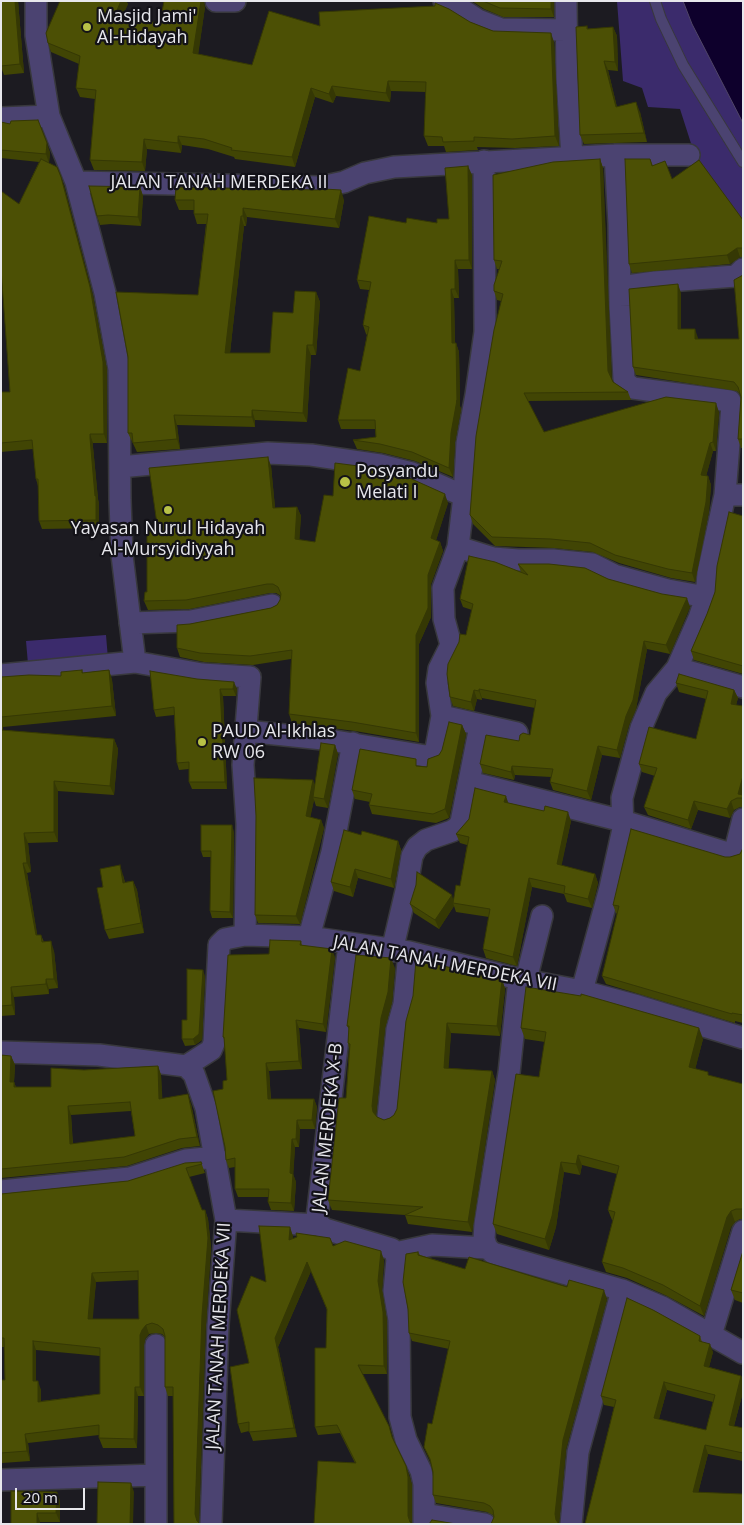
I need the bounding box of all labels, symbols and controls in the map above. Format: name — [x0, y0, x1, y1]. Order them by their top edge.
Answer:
place label: Masjid Jami' Al-Hidayah — [97, 6, 197, 48]
marker: Masjid Jami' Al-Hidayah — [81, 21, 93, 33]
street label: JALAN TANAH MERDEKA II — [111, 172, 327, 194]
place label: Posyandu Melati I — [356, 461, 438, 504]
marker: Posyandu Melati I — [338, 475, 352, 489]
marker: Yayasan Nurul Hidayah Al-Mursyidiyyah — [162, 504, 174, 516]
place label: Yayasan Nurul Hidayah Al-Mursyidiyyah — [71, 518, 265, 560]
place label: PAUD Al-Ikhlas RW 06 — [212, 721, 335, 764]
marker: PAUD Al-Ikhlas RW 06 — [196, 736, 208, 748]
street label: JALAN TANAH MERDEKA VII — [331, 932, 559, 996]
street label: JALAN MERDEKA X-B — [308, 1042, 348, 1214]
street label: JALAN TANAH MERDEKA VII — [202, 1222, 236, 1450]
scale bar — [18, 1478, 88, 1510]
text: 20 m — [23, 1487, 58, 1507]

